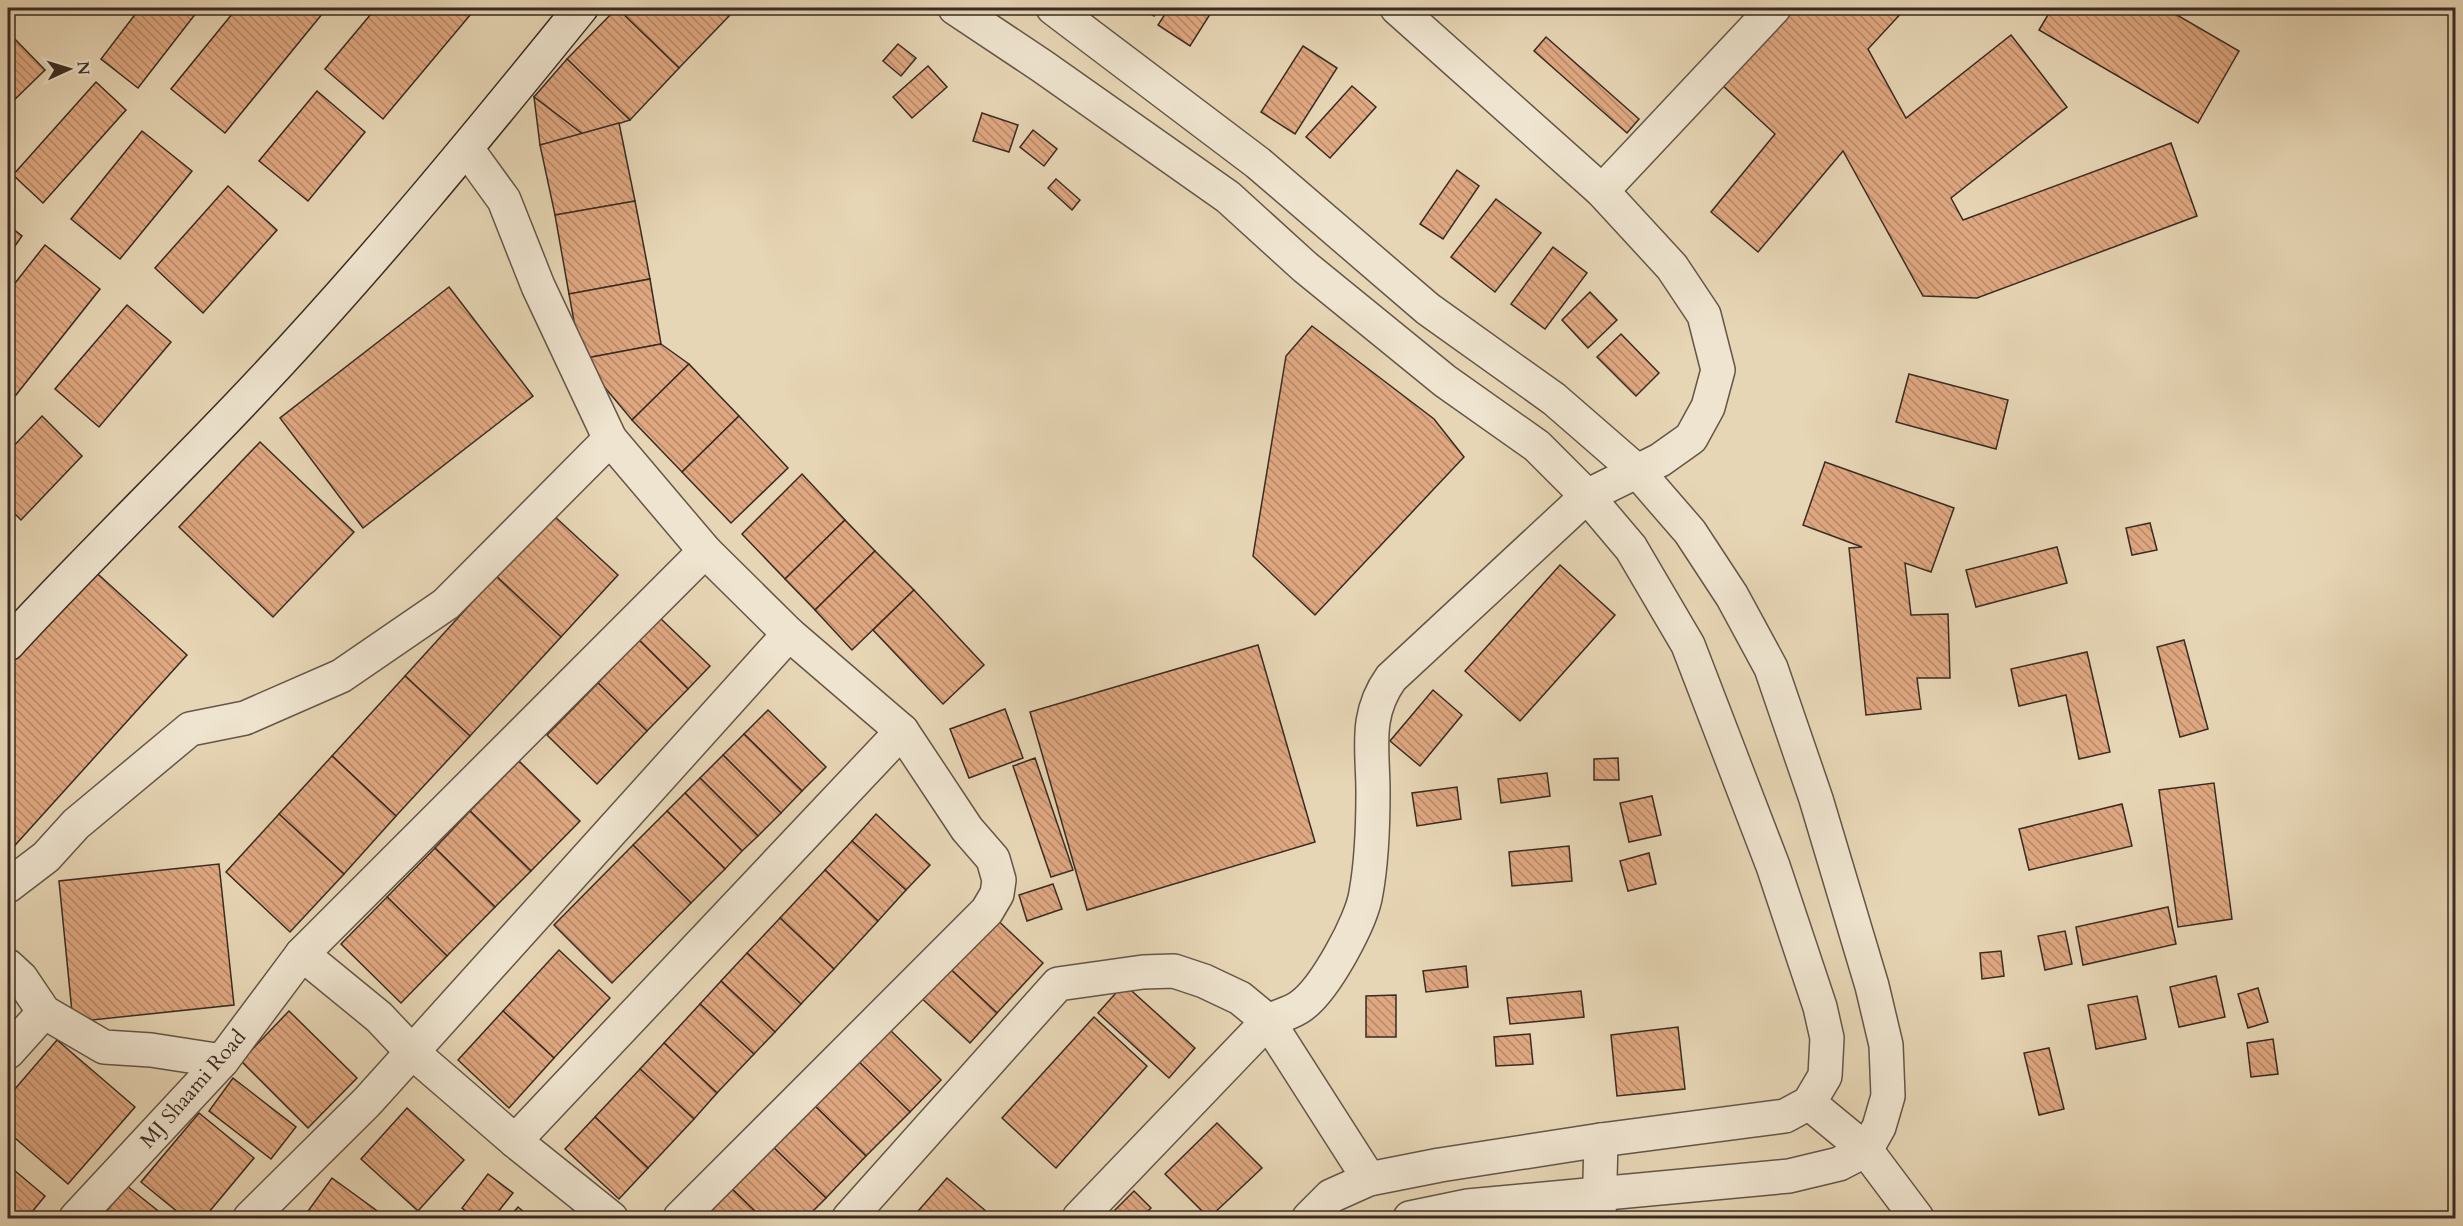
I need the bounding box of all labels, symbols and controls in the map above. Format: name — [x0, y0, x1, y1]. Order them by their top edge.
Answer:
north arrow — [39, 39, 99, 99]
text: N — [72, 60, 94, 76]
street label: MJ Shaami Road — [133, 1024, 253, 1154]

